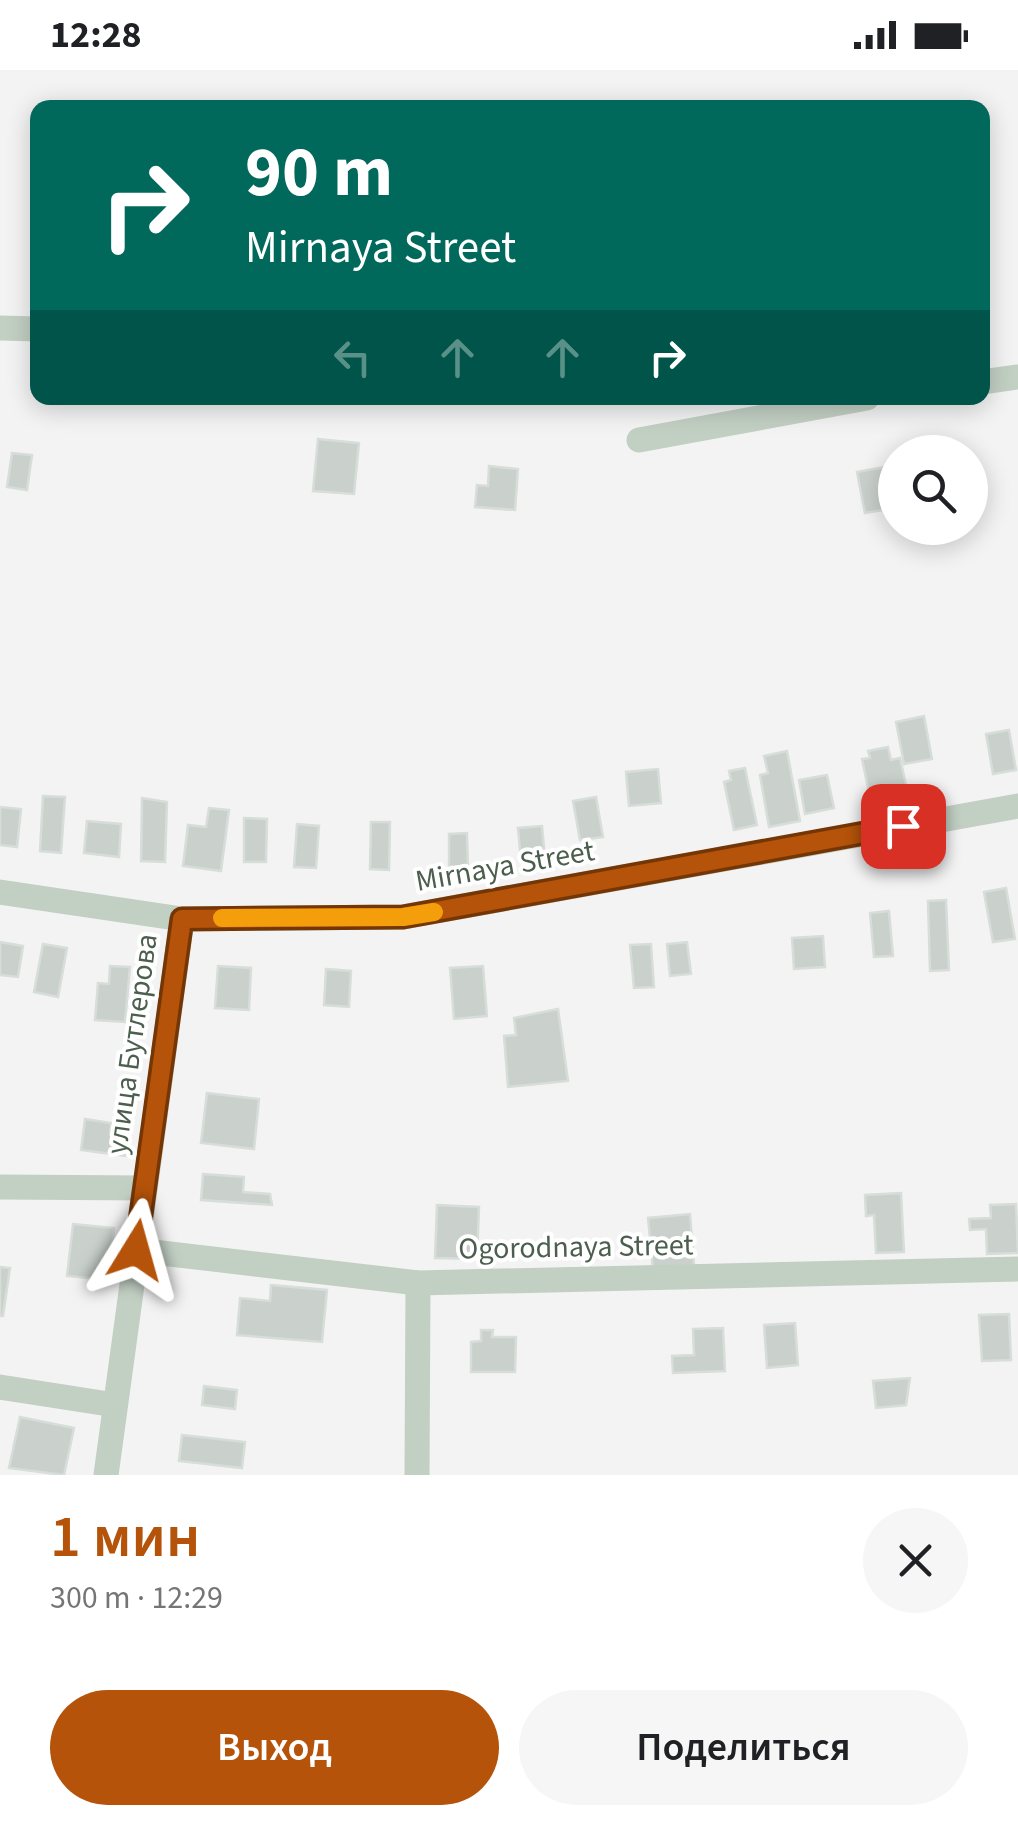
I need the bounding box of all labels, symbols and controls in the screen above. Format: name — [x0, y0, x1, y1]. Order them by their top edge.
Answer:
text: 12:28 — [50, 8, 142, 62]
text: 90 m — [245, 123, 393, 223]
icon: right — [80, 140, 210, 270]
text: Mirnaya Street — [245, 216, 516, 280]
icon: left — [325, 330, 380, 385]
icon: ahead — [430, 330, 485, 385]
icon: ahead — [535, 330, 590, 385]
icon: right — [640, 330, 695, 385]
map controls — [878, 435, 988, 545]
button: search — [878, 435, 988, 545]
pin — [861, 784, 946, 869]
icon: arrive — [876, 799, 931, 854]
street label: Mirnaya Street — [412, 829, 598, 903]
street label: улица Бутлерова — [95, 931, 169, 1157]
position arrow — [84, 1198, 188, 1302]
street label: Ogorodnaya Street — [458, 1223, 694, 1271]
text: 1 мин — [50, 1495, 200, 1580]
button: close — [863, 1508, 968, 1613]
text: 300 m · 12:29 — [50, 1575, 223, 1621]
button: Выход — [50, 1690, 499, 1805]
button: Поделиться — [519, 1690, 968, 1805]

